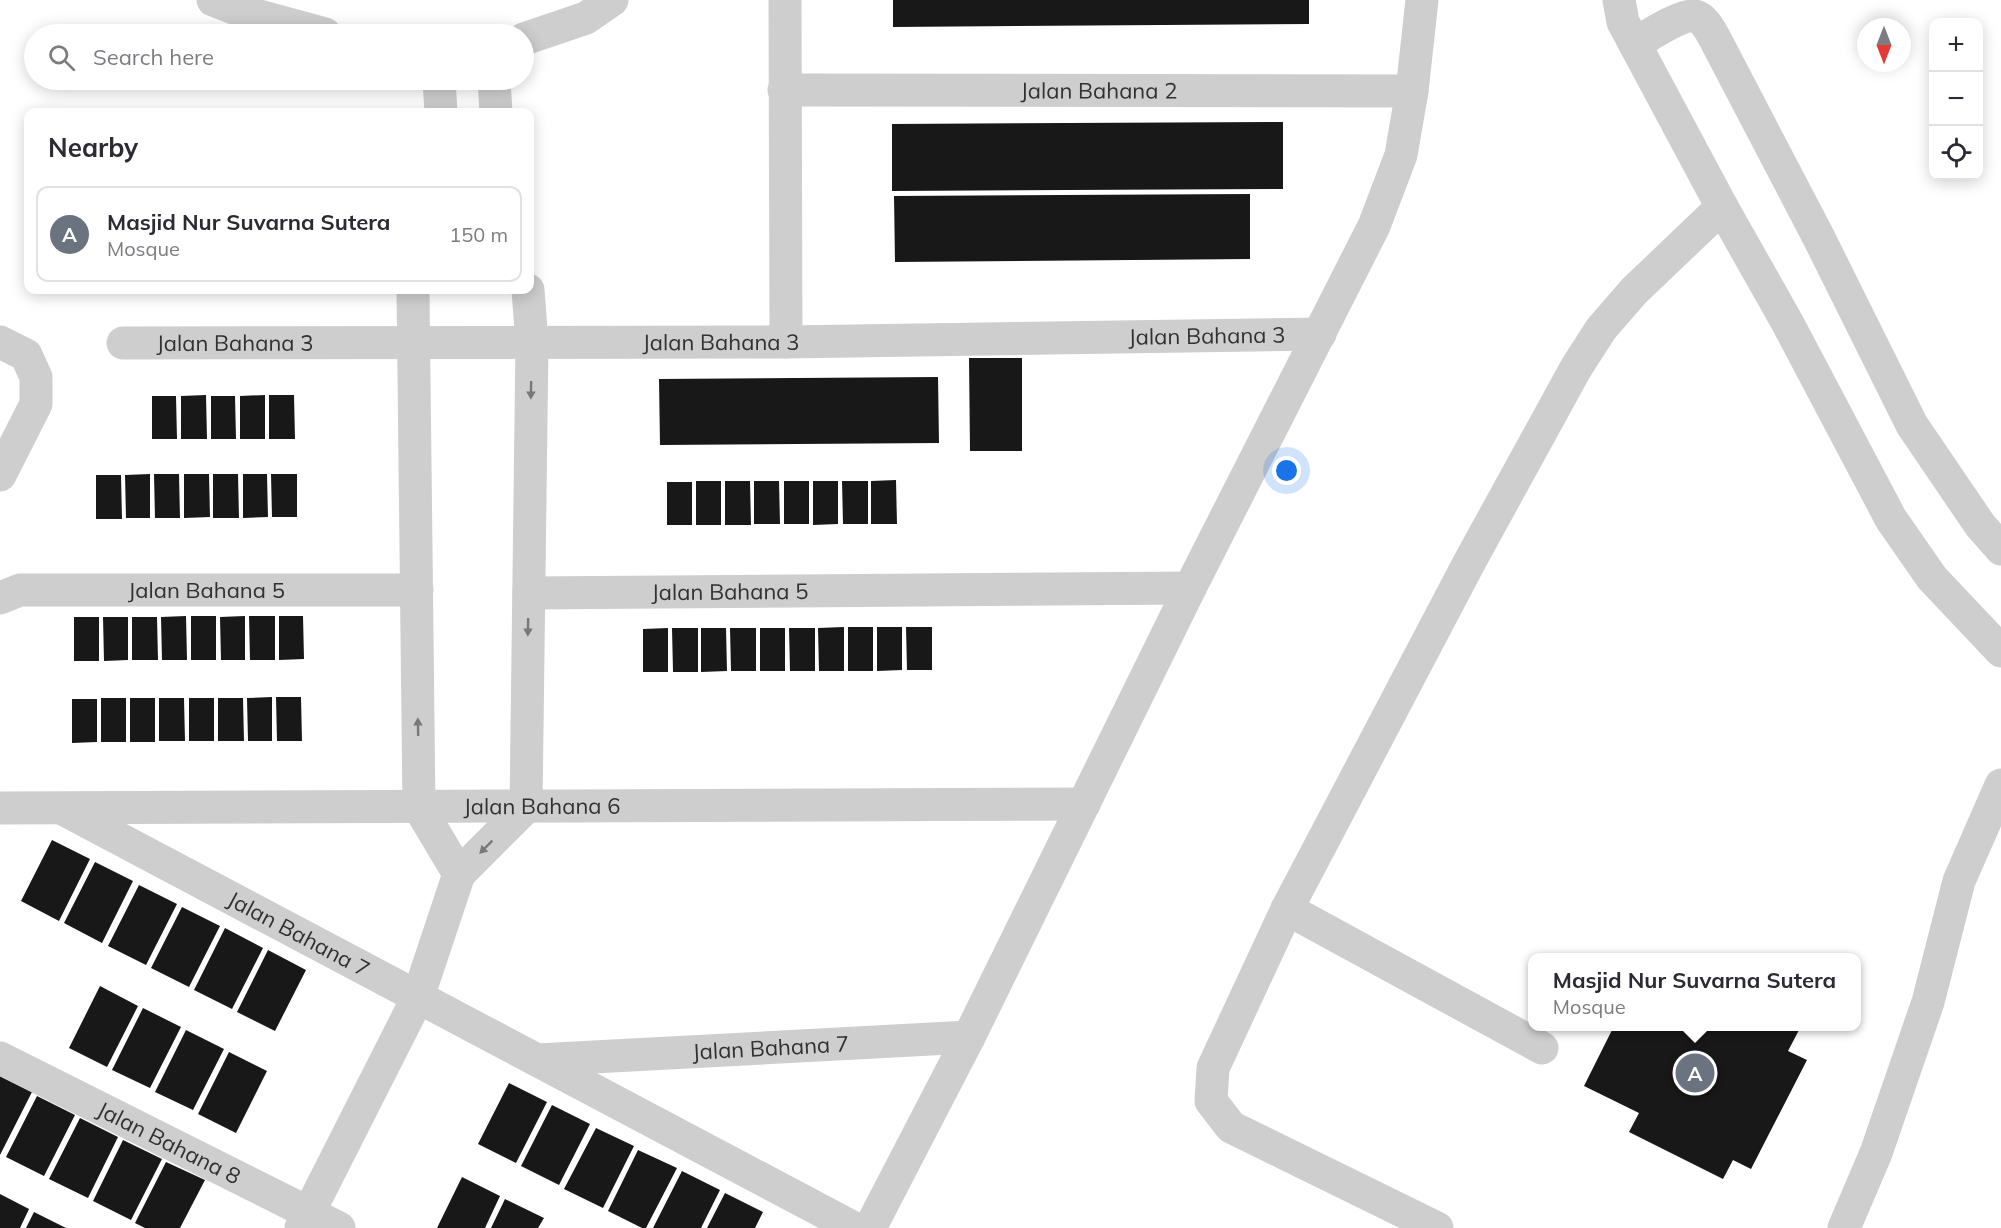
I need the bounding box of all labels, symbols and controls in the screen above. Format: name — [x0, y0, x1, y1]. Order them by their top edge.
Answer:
north arrow — [1857, 18, 1911, 72]
map controls — [1929, 18, 1983, 180]
button: + — [1929, 18, 1983, 72]
search box — [24, 24, 534, 90]
icon: search — [45, 41, 78, 74]
text: Search here — [93, 43, 214, 71]
button: − — [1929, 72, 1983, 126]
street label: Jalan Bahana 2 — [1021, 76, 1177, 105]
button: locate — [1929, 126, 1983, 180]
text: Nearby — [48, 131, 138, 164]
text: Masjid Nur Suvarna Sutera — [107, 208, 390, 236]
text: A — [62, 222, 77, 247]
text: 150 m — [449, 222, 508, 247]
text: Mosque — [107, 236, 180, 261]
street label: Jalan Bahana 3 — [1128, 321, 1286, 351]
street label: Jalan Bahana 3 — [643, 328, 800, 356]
street label: Jalan Bahana 3 — [157, 329, 313, 357]
one-way arrow — [526, 380, 536, 399]
your location — [1272, 456, 1301, 485]
street label: Jalan Bahana 5 — [128, 576, 285, 604]
street label: Jalan Bahana 5 — [651, 577, 809, 606]
one-way arrow — [523, 617, 533, 636]
one-way arrow — [413, 718, 423, 737]
street label: Jalan Bahana 6 — [463, 792, 621, 820]
one-way arrow — [479, 840, 493, 854]
street label: Jalan Bahana 7 — [223, 885, 375, 983]
popup — [1528, 953, 1861, 1031]
text: Masjid Nur Suvarna Sutera — [1553, 966, 1836, 994]
text: Mosque — [1553, 994, 1626, 1019]
street label: Jalan Bahana 7 — [692, 1029, 850, 1066]
pin: A — [1676, 1050, 1714, 1096]
street label: Jalan Bahana 8 — [93, 1095, 245, 1190]

